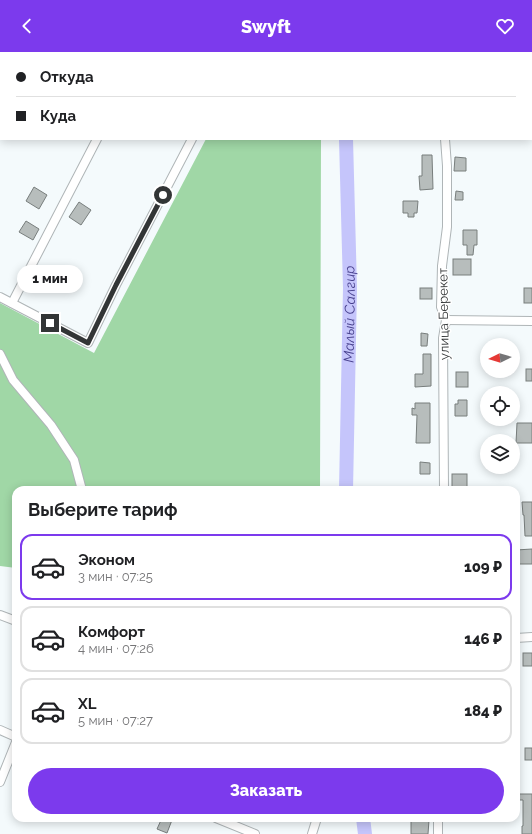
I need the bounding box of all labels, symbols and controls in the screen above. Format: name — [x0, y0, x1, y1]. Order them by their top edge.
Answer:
icon: back — [16, 15, 38, 37]
icon: heart — [494, 15, 516, 37]
text: Swyft — [241, 16, 291, 37]
text: Откуда — [40, 68, 94, 86]
text: Куда — [40, 107, 76, 125]
route start — [154, 186, 172, 204]
callout: 1 мин — [17, 265, 83, 293]
water label: Малый Салгир — [341, 265, 358, 363]
street label: улица Берекет — [435, 268, 452, 360]
text: 1 мин — [32, 271, 68, 286]
route end — [41, 314, 59, 332]
north arrow — [480, 338, 520, 378]
map controls — [480, 338, 520, 474]
button: locate — [480, 386, 520, 426]
button: layers — [480, 434, 520, 474]
text: Выберите тариф — [28, 499, 178, 520]
icon: car — [30, 549, 66, 585]
text: Эконом — [78, 551, 135, 569]
text: 109 ₽ — [464, 558, 502, 576]
text: 3 мин · 07:25 — [78, 569, 153, 584]
icon: car — [30, 621, 66, 657]
text: Комфорт — [78, 623, 145, 641]
text: 146 ₽ — [464, 630, 502, 648]
text: 4 мин · 07:26 — [78, 641, 154, 656]
icon: car — [30, 693, 66, 729]
text: XL — [78, 695, 96, 713]
text: 184 ₽ — [464, 702, 502, 720]
text: 5 мин · 07:27 — [78, 713, 153, 728]
button: Заказать — [28, 768, 504, 814]

